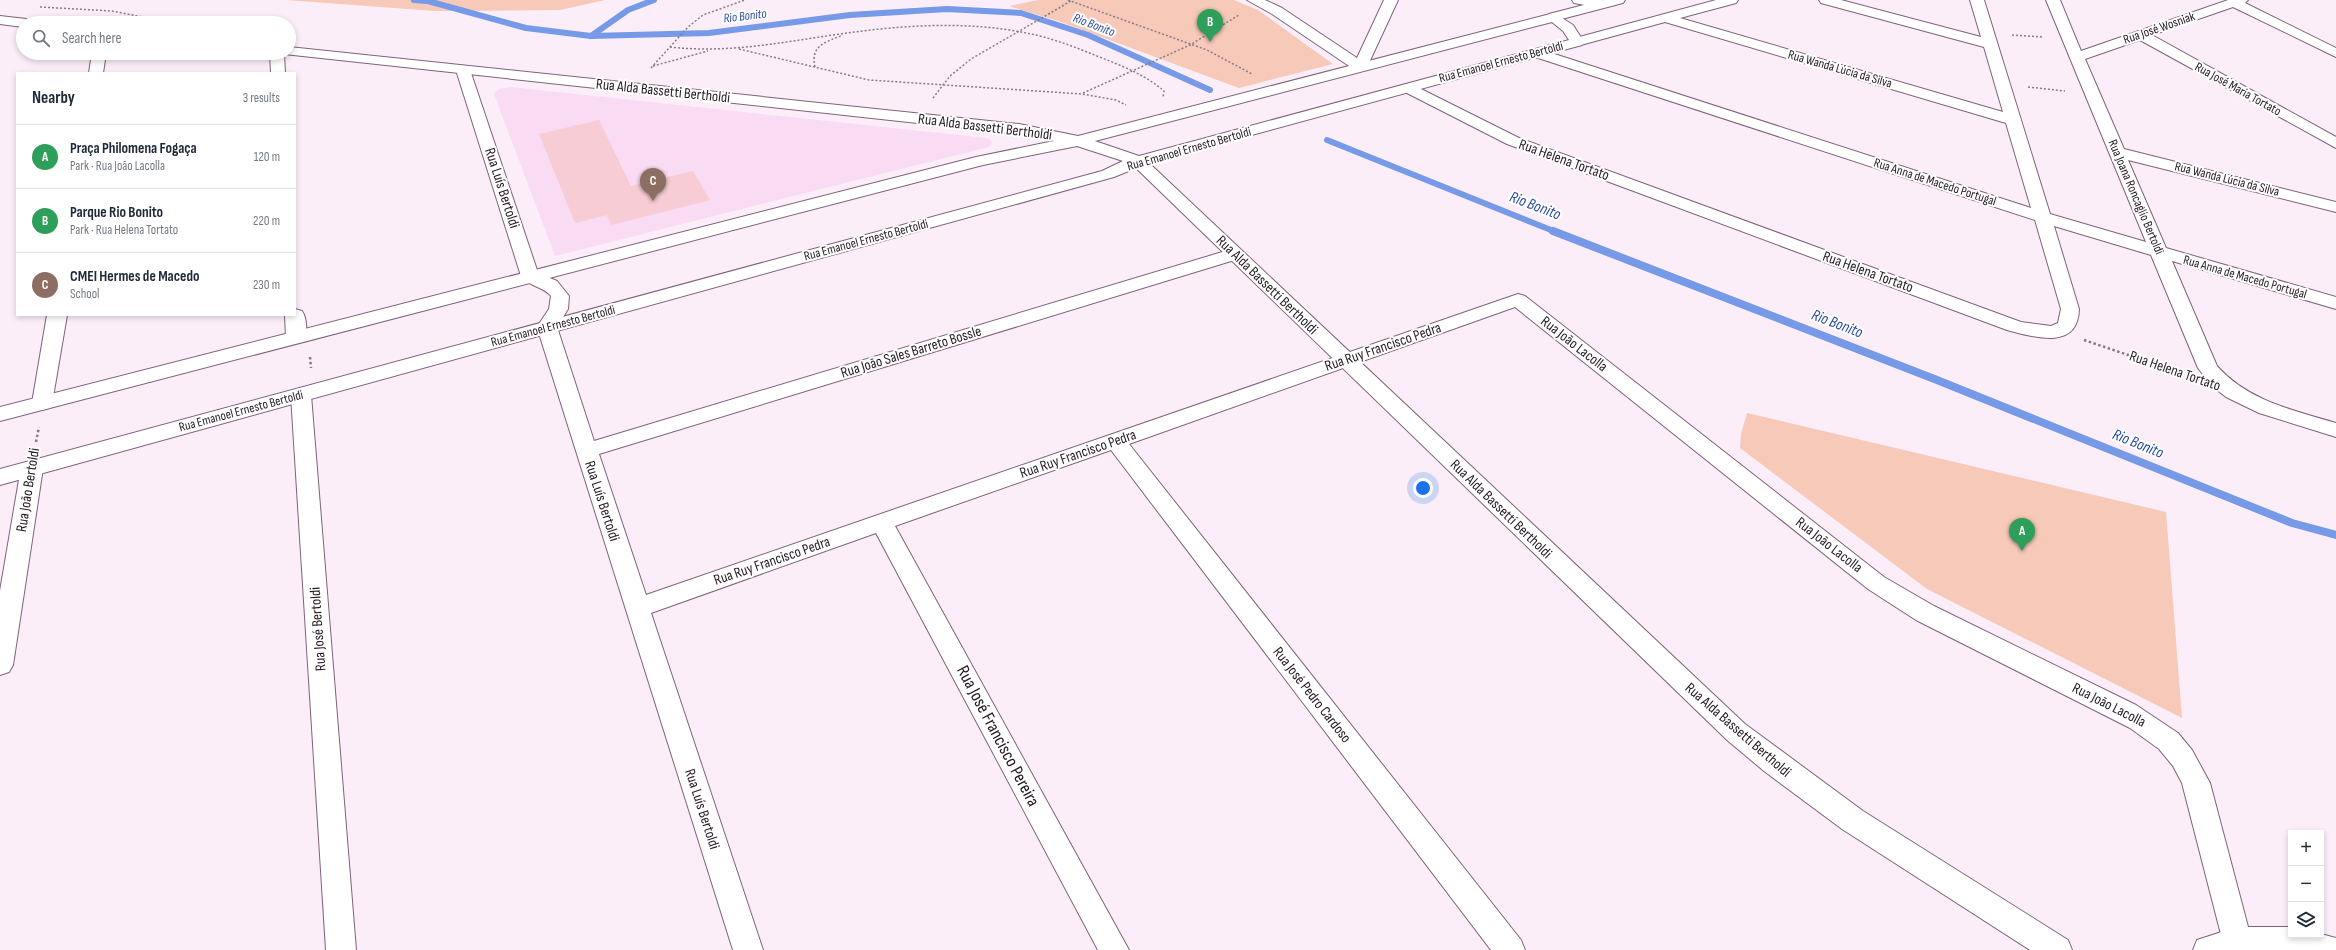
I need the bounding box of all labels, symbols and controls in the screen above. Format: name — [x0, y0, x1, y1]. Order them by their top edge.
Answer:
water label: Rio Bonito — [722, 5, 768, 27]
street label: Rua José Wosniak — [2121, 8, 2197, 48]
pin: B — [1197, 9, 1223, 42]
water label: Rio Bonito — [1071, 10, 1118, 41]
search box — [16, 16, 296, 60]
icon: search — [30, 27, 52, 49]
text: Search here — [62, 29, 122, 48]
street label: Rua Emanoel Ernesto Bertoldi — [1437, 38, 1565, 86]
street label: Rua Wanda Lúcia da Silva — [1786, 47, 1894, 91]
street label: Rua José Maria Tortato — [2192, 59, 2284, 119]
street label: Rua Alda Bassetti Bertholdi — [595, 75, 731, 108]
text: Nearby — [32, 88, 75, 108]
text: 3 results — [243, 90, 280, 106]
street label: Rua Alda Bassetti Bertholdi — [917, 109, 1053, 145]
street label: Rua Emanoel Ernesto Bertoldi — [1125, 124, 1253, 174]
street label: Rua Helena Tortato — [1516, 135, 1612, 185]
street label: Rua Joana Roncaglio Bertoldi — [2105, 137, 2167, 257]
text: Praça Philomena Fogaça — [70, 139, 197, 158]
street label: Rua Luís Bertoldi — [480, 145, 524, 231]
text: A — [42, 149, 48, 165]
text: 120 m — [254, 149, 280, 165]
street label: Rua Anna de Macedo Portugal — [1872, 155, 1998, 209]
text: Park · Rua João Lacolla — [70, 158, 165, 174]
street label: Rua Wanda Lúcia da Silva — [2173, 158, 2281, 200]
pin: C — [640, 168, 666, 201]
water label: Rio Bonito — [1507, 188, 1564, 225]
text: Parque Rio Bonito — [70, 203, 163, 222]
text: B — [42, 213, 48, 229]
text: 220 m — [253, 213, 280, 229]
street label: Rua Emanoel Ernesto Bertoldi — [802, 216, 930, 264]
text: Park · Rua Helena Tortato — [70, 222, 178, 238]
street label: Rua Alda Bassetti Bertholdi — [1212, 231, 1322, 339]
street label: Rua Helena Tortato — [1820, 247, 1916, 297]
street label: Rua Anna de Macedo Portugal — [2181, 252, 2309, 302]
text: CMEI Hermes de Macedo — [70, 267, 200, 286]
text: C — [42, 277, 48, 293]
text: 230 m — [253, 277, 280, 293]
text: School — [70, 286, 100, 302]
street label: Rua Emanoel Ernesto Bertoldi — [489, 302, 617, 350]
water label: Rio Bonito — [1809, 306, 1866, 343]
street label: Rua João Lacolla — [1537, 312, 1611, 376]
street label: Rua Ruy Francisco Pedra — [1322, 318, 1444, 376]
street label: Rua João Sales Barreto Bossle — [838, 322, 984, 382]
street label: Rua Helena Tortato — [2127, 347, 2223, 395]
street label: Rua Emanoel Ernesto Bertoldi — [177, 387, 305, 435]
street label: Rua Ruy Francisco Pedra — [1017, 425, 1139, 483]
water label: Rio Bonito — [2110, 425, 2167, 463]
street label: Rua João Bertoldi — [12, 446, 44, 533]
street label: Rua Alda Bassetti Bertholdi — [1446, 455, 1556, 563]
street label: Rua Luís Bertoldi — [580, 458, 624, 544]
your location — [1413, 478, 1433, 498]
street label: Rua João Lacolla — [1792, 513, 1866, 577]
pin: A — [2009, 518, 2035, 551]
street label: Rua Ruy Francisco Pedra — [711, 532, 833, 590]
street label: Rua José Bertoldi — [306, 586, 330, 672]
street label: Rua José Pedro Cardoso — [1269, 643, 1355, 747]
street label: Rua José Francisco Pereira — [952, 662, 1044, 810]
street label: Rua João Lacolla — [2069, 678, 2149, 732]
street label: Rua Alda Bassetti Bertholdi — [1681, 679, 1795, 782]
street label: Rua Luís Bertoldi — [680, 766, 724, 852]
map controls — [2288, 830, 2324, 938]
button: + — [2288, 830, 2324, 866]
button: − — [2288, 866, 2324, 902]
button: layers — [2288, 902, 2324, 938]

